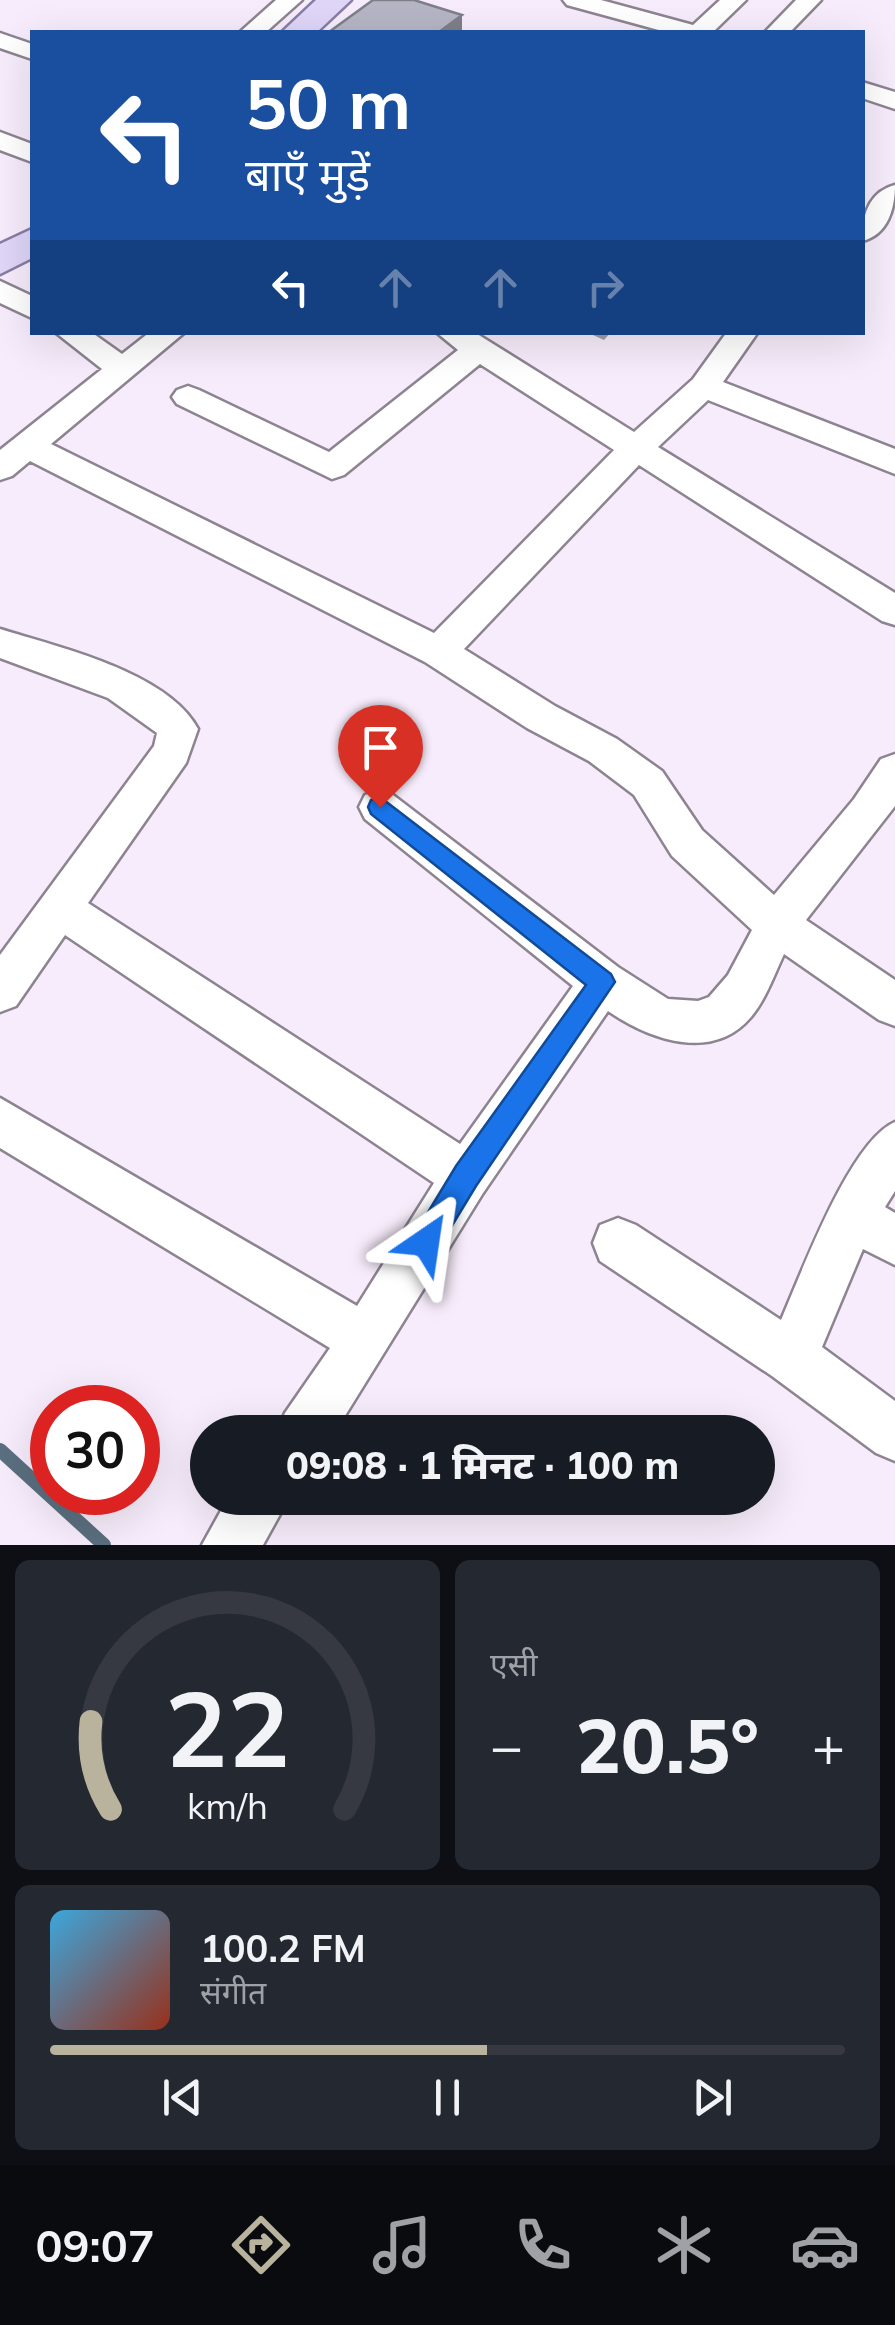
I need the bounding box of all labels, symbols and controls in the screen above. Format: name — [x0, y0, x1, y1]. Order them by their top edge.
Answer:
text: 50 m — [245, 59, 411, 147]
icon: left — [80, 70, 210, 200]
text: बाएँ मुड़ें — [245, 146, 370, 202]
icon: left — [263, 260, 318, 315]
icon: ahead — [368, 260, 423, 315]
icon: ahead — [473, 260, 528, 315]
icon: right — [578, 260, 633, 315]
pin — [338, 705, 423, 808]
icon: arrive — [353, 720, 408, 775]
position arrow — [374, 1190, 478, 1294]
speed limit sign: 30 — [30, 1385, 160, 1515]
text: 09:08 · 1 मिनट · 100 m — [286, 1441, 679, 1489]
text: एसी — [490, 1644, 538, 1684]
text: 22 — [165, 1662, 290, 1793]
text: 20.5° — [576, 1698, 759, 1792]
text: − — [490, 1711, 523, 1780]
text: + — [812, 1711, 845, 1780]
text: km/h — [187, 1783, 268, 1828]
text: 100.2 FM — [200, 1924, 366, 1972]
text: संगीत — [200, 1972, 266, 2012]
icon: previous — [155, 2070, 210, 2125]
icon: pause — [420, 2070, 475, 2125]
icon: next — [685, 2070, 740, 2125]
icon: directions — [226, 2210, 296, 2280]
icon: music — [367, 2210, 437, 2280]
icon: phone — [508, 2210, 578, 2280]
icon: climate — [649, 2210, 719, 2280]
icon: car — [790, 2210, 860, 2280]
text: 09:07 — [35, 2217, 155, 2273]

